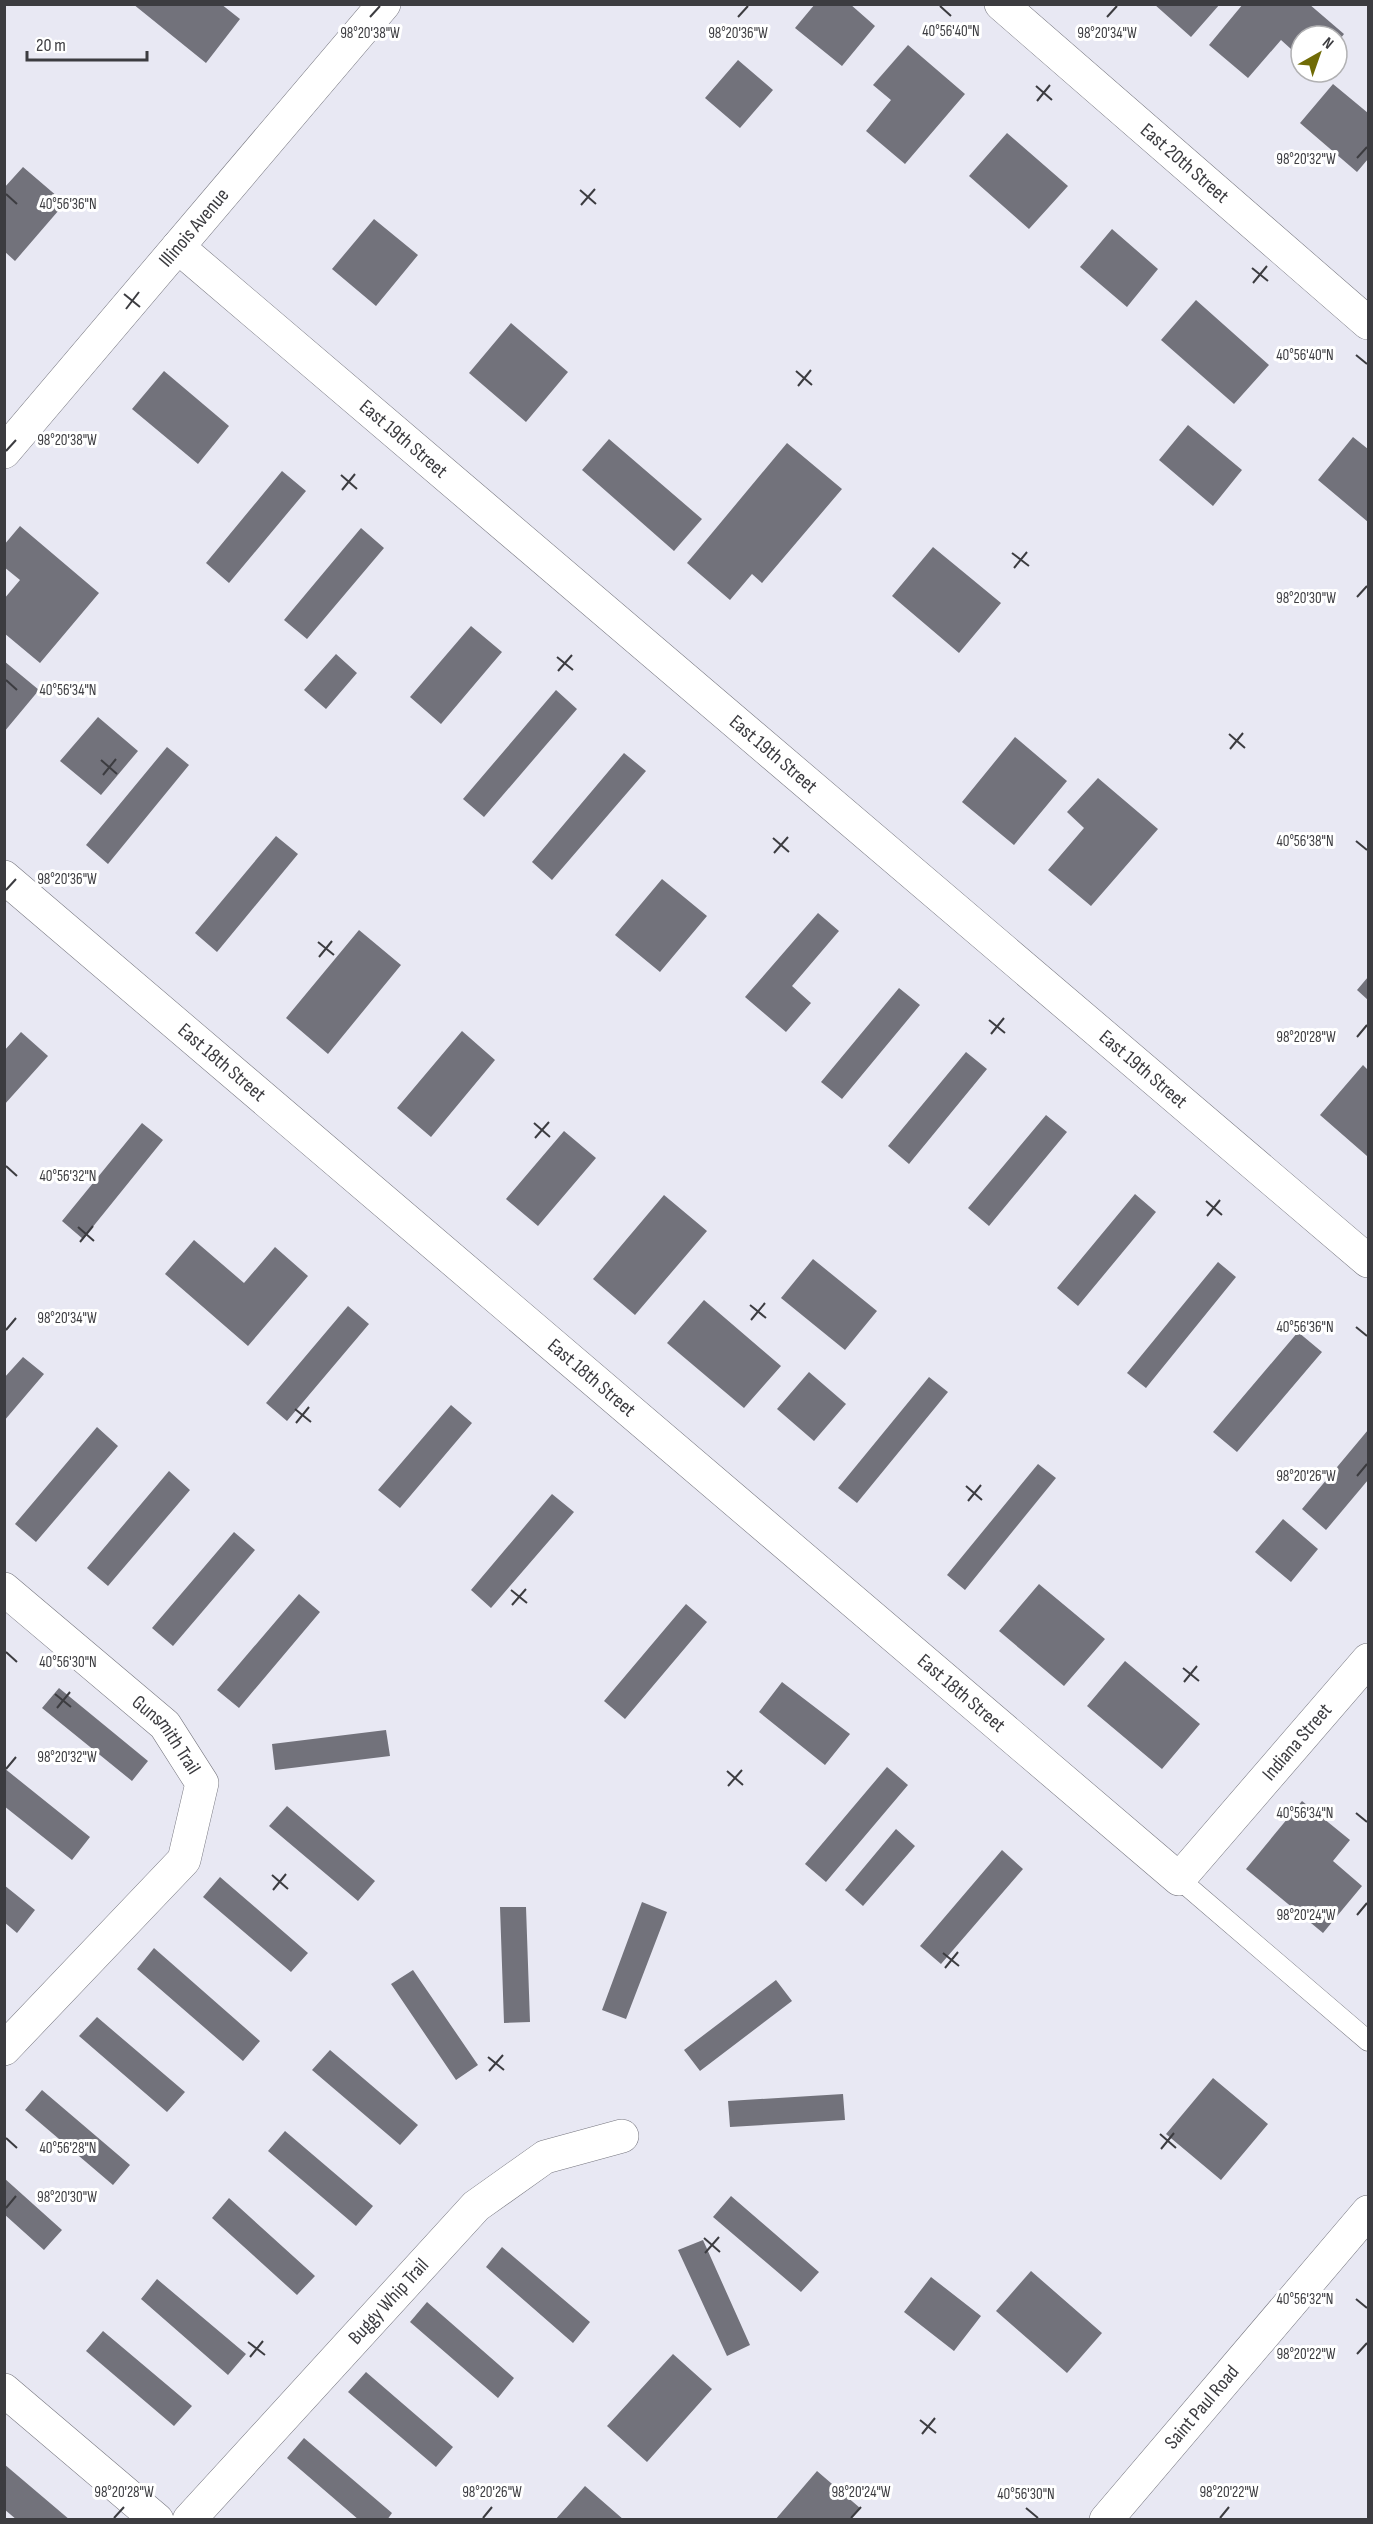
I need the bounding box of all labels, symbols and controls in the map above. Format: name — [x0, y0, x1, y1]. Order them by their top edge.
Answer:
text: 40°56'40"N — [922, 22, 980, 41]
scale bar — [27, 24, 147, 62]
text: 98°20'38"W — [340, 24, 400, 43]
text: 98°20'36"W — [708, 24, 768, 43]
text: 98°20'34"W — [1077, 24, 1137, 43]
north arrow — [1289, 24, 1349, 84]
text: N — [1318, 34, 1337, 54]
text: 20 m — [36, 35, 66, 56]
street label: East 20th Street — [1135, 118, 1234, 208]
text: 98°20'32"W — [1276, 150, 1336, 169]
street label: Illinois Avenue — [154, 184, 234, 272]
text: 40°56'36"N — [39, 195, 97, 214]
text: 40°56'40"N — [1276, 346, 1334, 365]
street label: East 19th Street — [354, 395, 452, 483]
text: 98°20'38"W — [37, 431, 97, 450]
text: 98°20'30"W — [1276, 589, 1336, 608]
text: 40°56'34"N — [40, 681, 97, 700]
street label: East 19th Street — [724, 710, 822, 798]
text: 40°56'38"N — [1276, 832, 1334, 851]
text: 98°20'36"W — [37, 870, 97, 889]
street label: East 18th Street — [173, 1018, 270, 1107]
street label: East 19th Street — [1094, 1025, 1192, 1114]
text: 98°20'28"W — [1276, 1028, 1336, 1047]
text: 40°56'32"N — [40, 1167, 96, 1186]
text: 98°20'34"W — [37, 1309, 97, 1328]
text: 40°56'36"N — [1276, 1318, 1334, 1337]
street label: East 18th Street — [543, 1334, 640, 1422]
text: 98°20'26"W — [1276, 1467, 1336, 1486]
street label: East 18th Street — [912, 1649, 1010, 1737]
text: 40°56'30"N — [39, 1653, 97, 1672]
street label: Gunsmith Trail — [127, 1690, 205, 1779]
street label: Indiana Street — [1257, 1699, 1337, 1786]
text: 98°20'32"W — [37, 1748, 97, 1767]
text: 40°56'34"N — [1277, 1804, 1334, 1823]
text: 98°20'24"W — [1276, 1906, 1336, 1925]
text: 40°56'28"N — [39, 2139, 97, 2158]
text: 98°20'30"W — [37, 2188, 97, 2207]
street label: Buggy Whip Trail — [343, 2254, 434, 2349]
text: 40°56'32"N — [1277, 2290, 1333, 2309]
text: 98°20'22"W — [1276, 2345, 1336, 2364]
street label: Saint Paul Road — [1160, 2360, 1244, 2454]
text: 98°20'28"W — [94, 2483, 154, 2502]
text: 98°20'26"W — [462, 2483, 522, 2502]
text: 98°20'24"W — [831, 2483, 891, 2502]
text: 98°20'22"W — [1199, 2483, 1259, 2502]
text: 40°56'30"N — [997, 2485, 1055, 2504]

